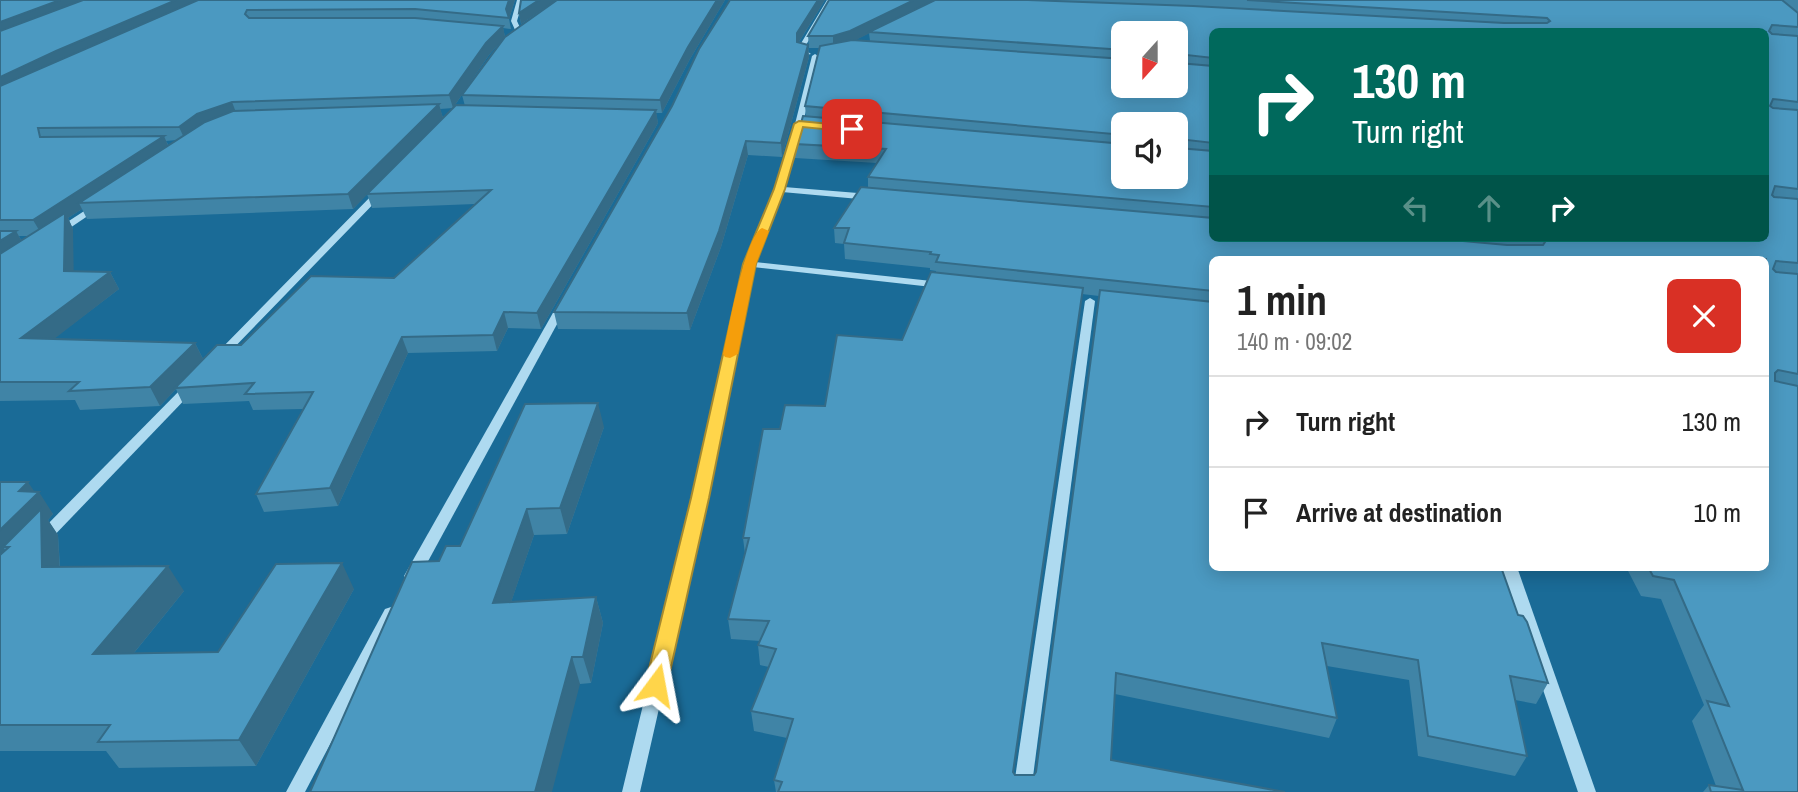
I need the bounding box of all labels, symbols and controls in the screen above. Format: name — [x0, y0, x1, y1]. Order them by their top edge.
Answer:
north arrow — [1111, 21, 1188, 98]
map controls — [1111, 21, 1188, 189]
text: 130 m — [1352, 47, 1466, 113]
icon: right — [1237, 56, 1328, 147]
pin — [822, 99, 882, 159]
icon: arrive — [833, 110, 871, 148]
text: Turn right — [1352, 110, 1464, 153]
button: sound — [1111, 112, 1188, 189]
icon: left — [1397, 189, 1435, 227]
icon: ahead — [1470, 189, 1508, 227]
icon: right — [1543, 189, 1581, 227]
text: 1 min — [1237, 272, 1327, 328]
button: close — [1667, 279, 1741, 353]
text: 140 m · 09:02 — [1237, 326, 1352, 357]
icon: right — [1237, 403, 1275, 441]
text: Turn right — [1296, 404, 1395, 439]
text: 130 m — [1682, 404, 1741, 439]
icon: arrive — [1237, 494, 1275, 532]
text: Arrive at destination — [1296, 495, 1502, 530]
text: 10 m — [1694, 495, 1741, 530]
position arrow — [619, 648, 693, 722]

